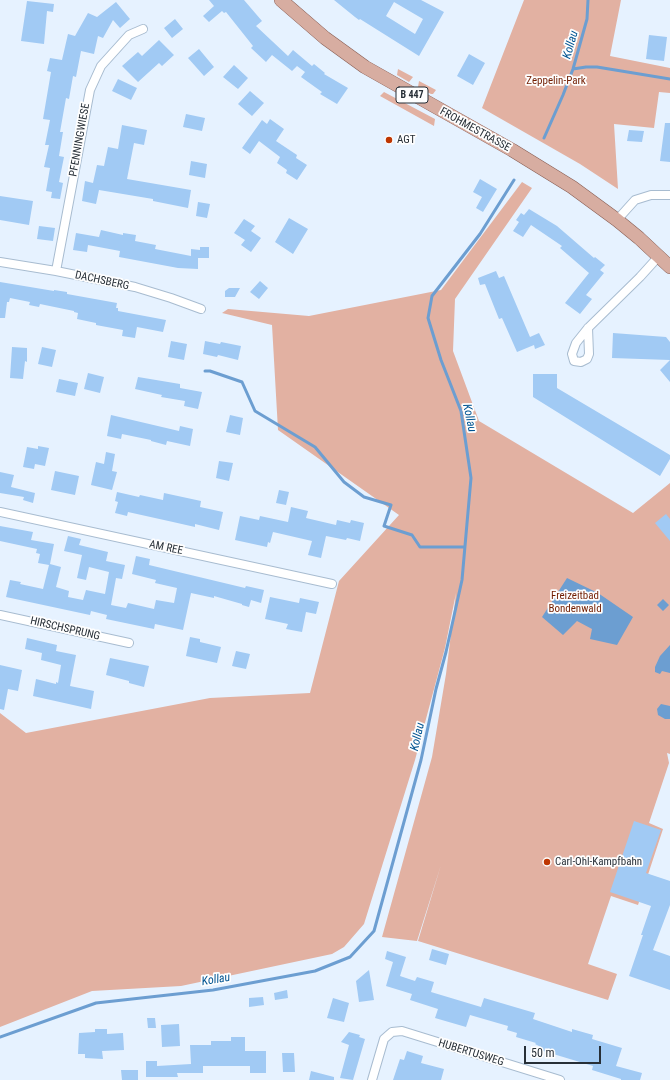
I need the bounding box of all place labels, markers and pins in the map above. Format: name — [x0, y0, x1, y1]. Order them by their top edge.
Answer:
place label: AGT — [397, 133, 416, 147]
marker: AGT — [384, 135, 394, 145]
place label: Carl-Ohl-Kampfbahn — [555, 855, 642, 869]
marker: Carl-Ohl-Kampfbahn — [542, 857, 552, 867]

